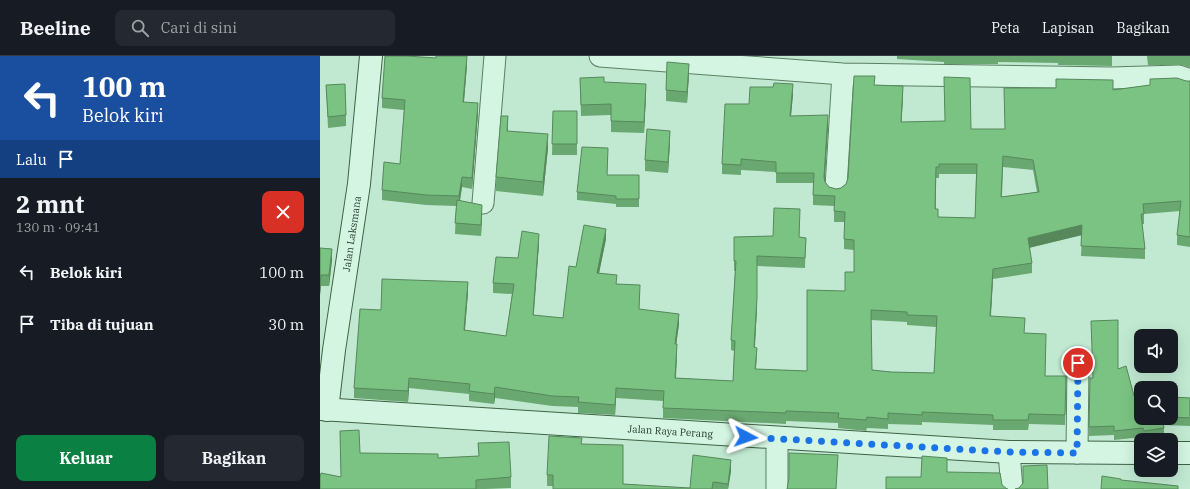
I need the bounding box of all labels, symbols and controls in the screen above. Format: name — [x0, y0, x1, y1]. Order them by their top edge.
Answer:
search box — [115, 10, 395, 46]
text: Beeline — [20, 16, 91, 40]
icon: search — [129, 17, 151, 39]
text: Cari di sini — [161, 18, 237, 37]
text: Peta — [991, 19, 1020, 37]
text: Lapisan — [1042, 19, 1094, 37]
text: Bagikan — [1116, 19, 1170, 37]
text: 100 m — [82, 68, 166, 105]
icon: left — [16, 72, 68, 124]
text: Belok kiri — [82, 104, 164, 127]
icon: arrive — [55, 148, 77, 170]
text: Lalu — [16, 150, 47, 169]
text: 2 mnt — [16, 188, 84, 220]
button: close — [262, 191, 304, 233]
street label: Jalan Laksmana — [340, 195, 364, 272]
text: 130 m · 09:41 — [16, 219, 100, 236]
icon: left — [16, 261, 38, 283]
text: Belok kiri — [50, 263, 122, 282]
text: 100 m — [259, 263, 304, 282]
icon: arrive — [16, 313, 38, 335]
text: Tiba di tujuan — [50, 315, 154, 334]
text: 30 m — [268, 315, 304, 334]
map controls — [1134, 329, 1178, 477]
button: sound — [1134, 329, 1178, 373]
pin — [1061, 346, 1095, 380]
icon: arrive — [1067, 352, 1089, 374]
button: search — [1134, 381, 1178, 425]
position arrow — [725, 416, 767, 458]
street label: Jalan Raya Perang — [627, 422, 714, 441]
button: layers — [1134, 433, 1178, 477]
button: Keluar — [16, 435, 156, 481]
button: Bagikan — [164, 435, 304, 481]

